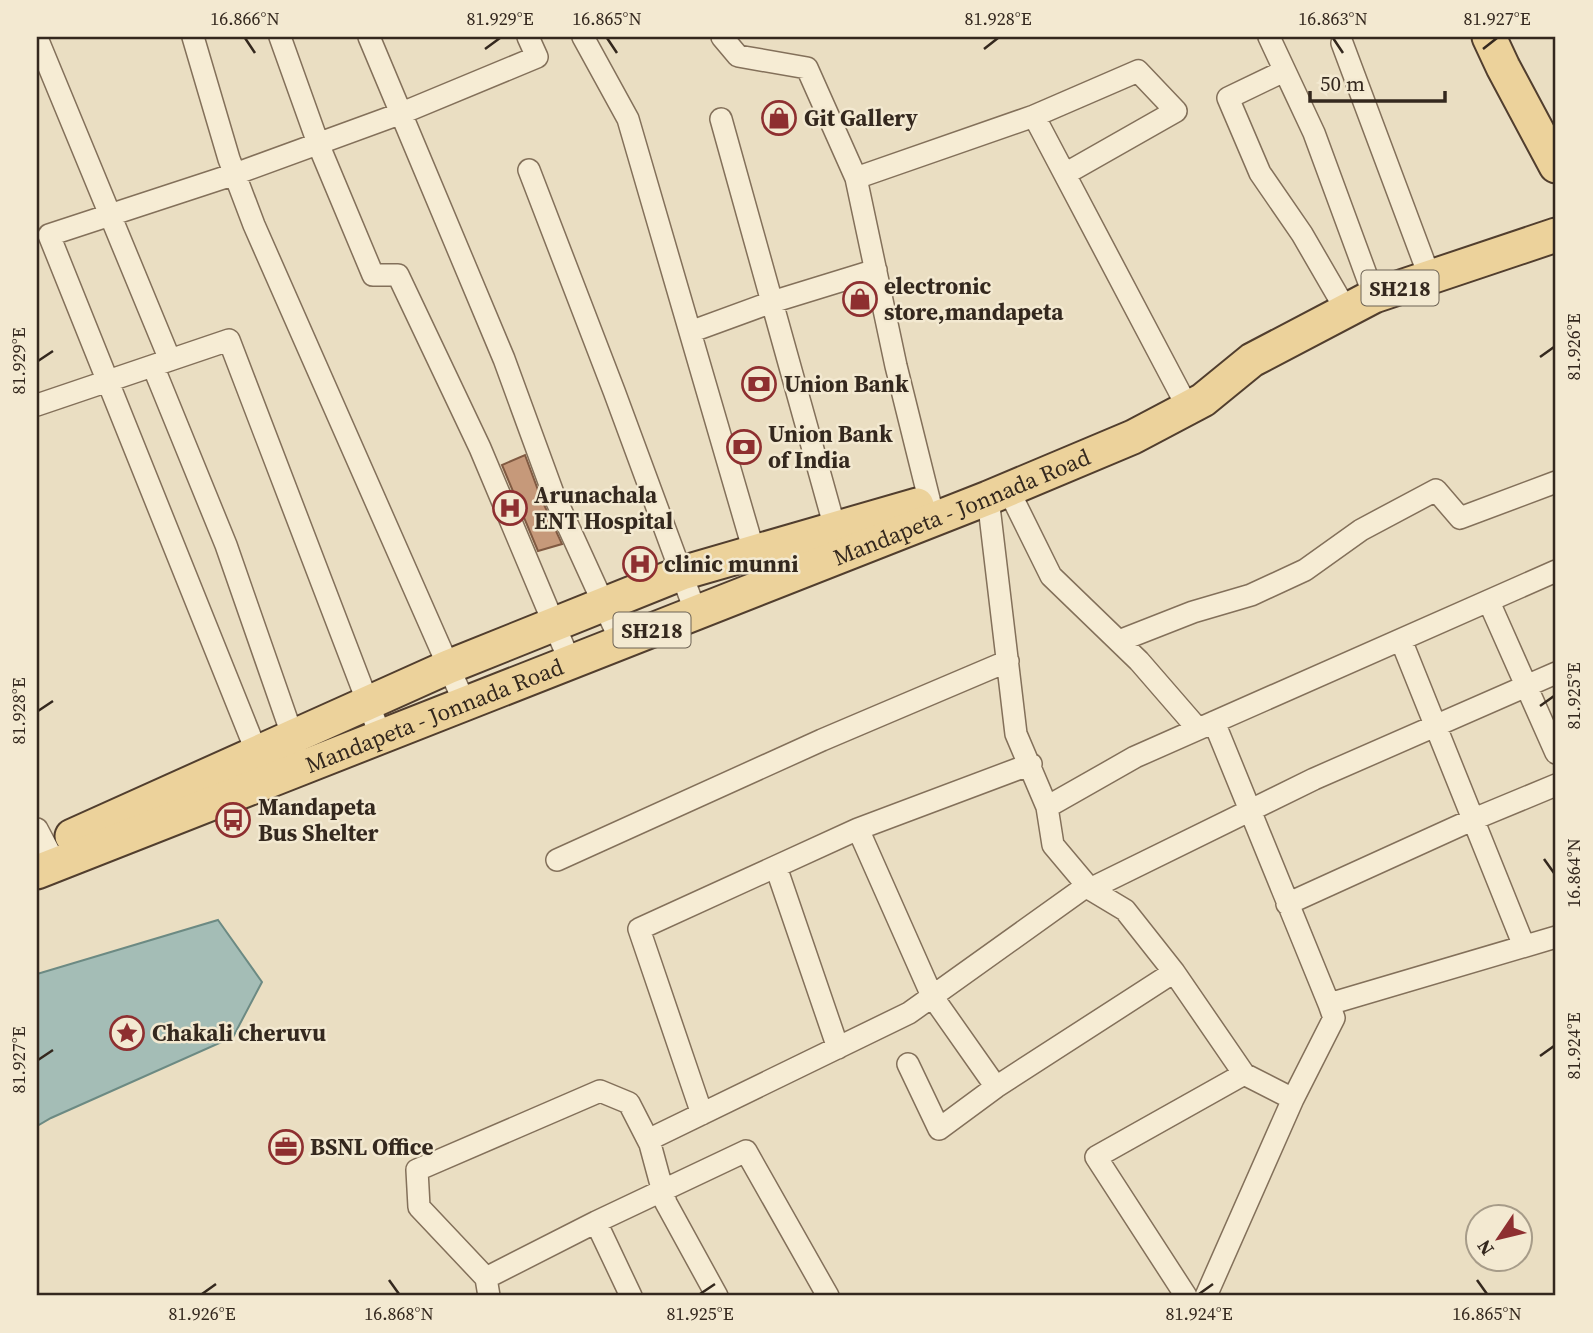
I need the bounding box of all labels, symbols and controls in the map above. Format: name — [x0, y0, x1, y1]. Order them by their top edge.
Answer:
text: 16.866°N — [210, 6, 280, 31]
text: 81.929°E — [466, 6, 534, 31]
text: 16.865°N — [572, 6, 642, 31]
text: 81.928°E — [964, 6, 1032, 31]
text: 16.863°N — [1298, 6, 1368, 31]
text: 81.927°E — [1463, 6, 1531, 31]
scale bar — [1310, 60, 1444, 104]
text: 50 m — [1320, 69, 1365, 98]
shop icon: Git Gallery — [760, 99, 798, 137]
place label: Git Gallery — [804, 102, 918, 134]
place label: electronic store,mandapeta — [884, 270, 1064, 328]
road number: SH218 — [1362, 270, 1438, 306]
shop icon: electronic store,mandapeta — [841, 280, 879, 318]
text: 81.926°E — [1561, 313, 1586, 381]
text: 81.929°E — [6, 327, 31, 395]
bank icon: Union Bank — [740, 365, 778, 403]
place label: Union Bank — [784, 368, 909, 400]
place label: Union Bank of India — [768, 418, 893, 476]
bank icon: Union Bank of India — [725, 428, 763, 466]
street label: Mandapeta - Jonnada Road — [828, 441, 1095, 573]
place label: Arunachala ENT Hospital — [534, 479, 673, 537]
hospital icon: Arunachala ENT Hospital — [491, 489, 529, 527]
hospital icon: clinic munni — [621, 545, 659, 583]
place label: clinic munni — [664, 548, 798, 580]
road number: SH218 — [614, 612, 690, 648]
street label: Mandapeta - Jonnada Road — [301, 651, 568, 781]
text: 81.925°E — [1561, 662, 1586, 730]
text: 81.928°E — [6, 677, 31, 745]
place label: Mandapeta Bus Shelter — [258, 791, 379, 849]
bus stop icon: Mandapeta Bus Shelter — [214, 801, 252, 839]
text: 16.864°N — [1561, 838, 1586, 908]
text: 81.924°E — [1561, 1012, 1586, 1080]
place icon: Chakali cheruvu — [108, 1014, 146, 1052]
place label: Chakali cheruvu — [152, 1017, 326, 1049]
text: 81.927°E — [6, 1026, 31, 1094]
office icon: BSNL Office — [267, 1128, 305, 1166]
place label: BSNL Office — [310, 1131, 433, 1163]
north arrow — [1464, 1204, 1534, 1274]
text: N — [1470, 1234, 1500, 1261]
text: 81.926°E — [168, 1301, 236, 1326]
text: 16.868°N — [364, 1301, 434, 1326]
text: 81.925°E — [666, 1301, 734, 1326]
text: 81.924°E — [1165, 1301, 1233, 1326]
text: 16.865°N — [1452, 1301, 1522, 1326]

